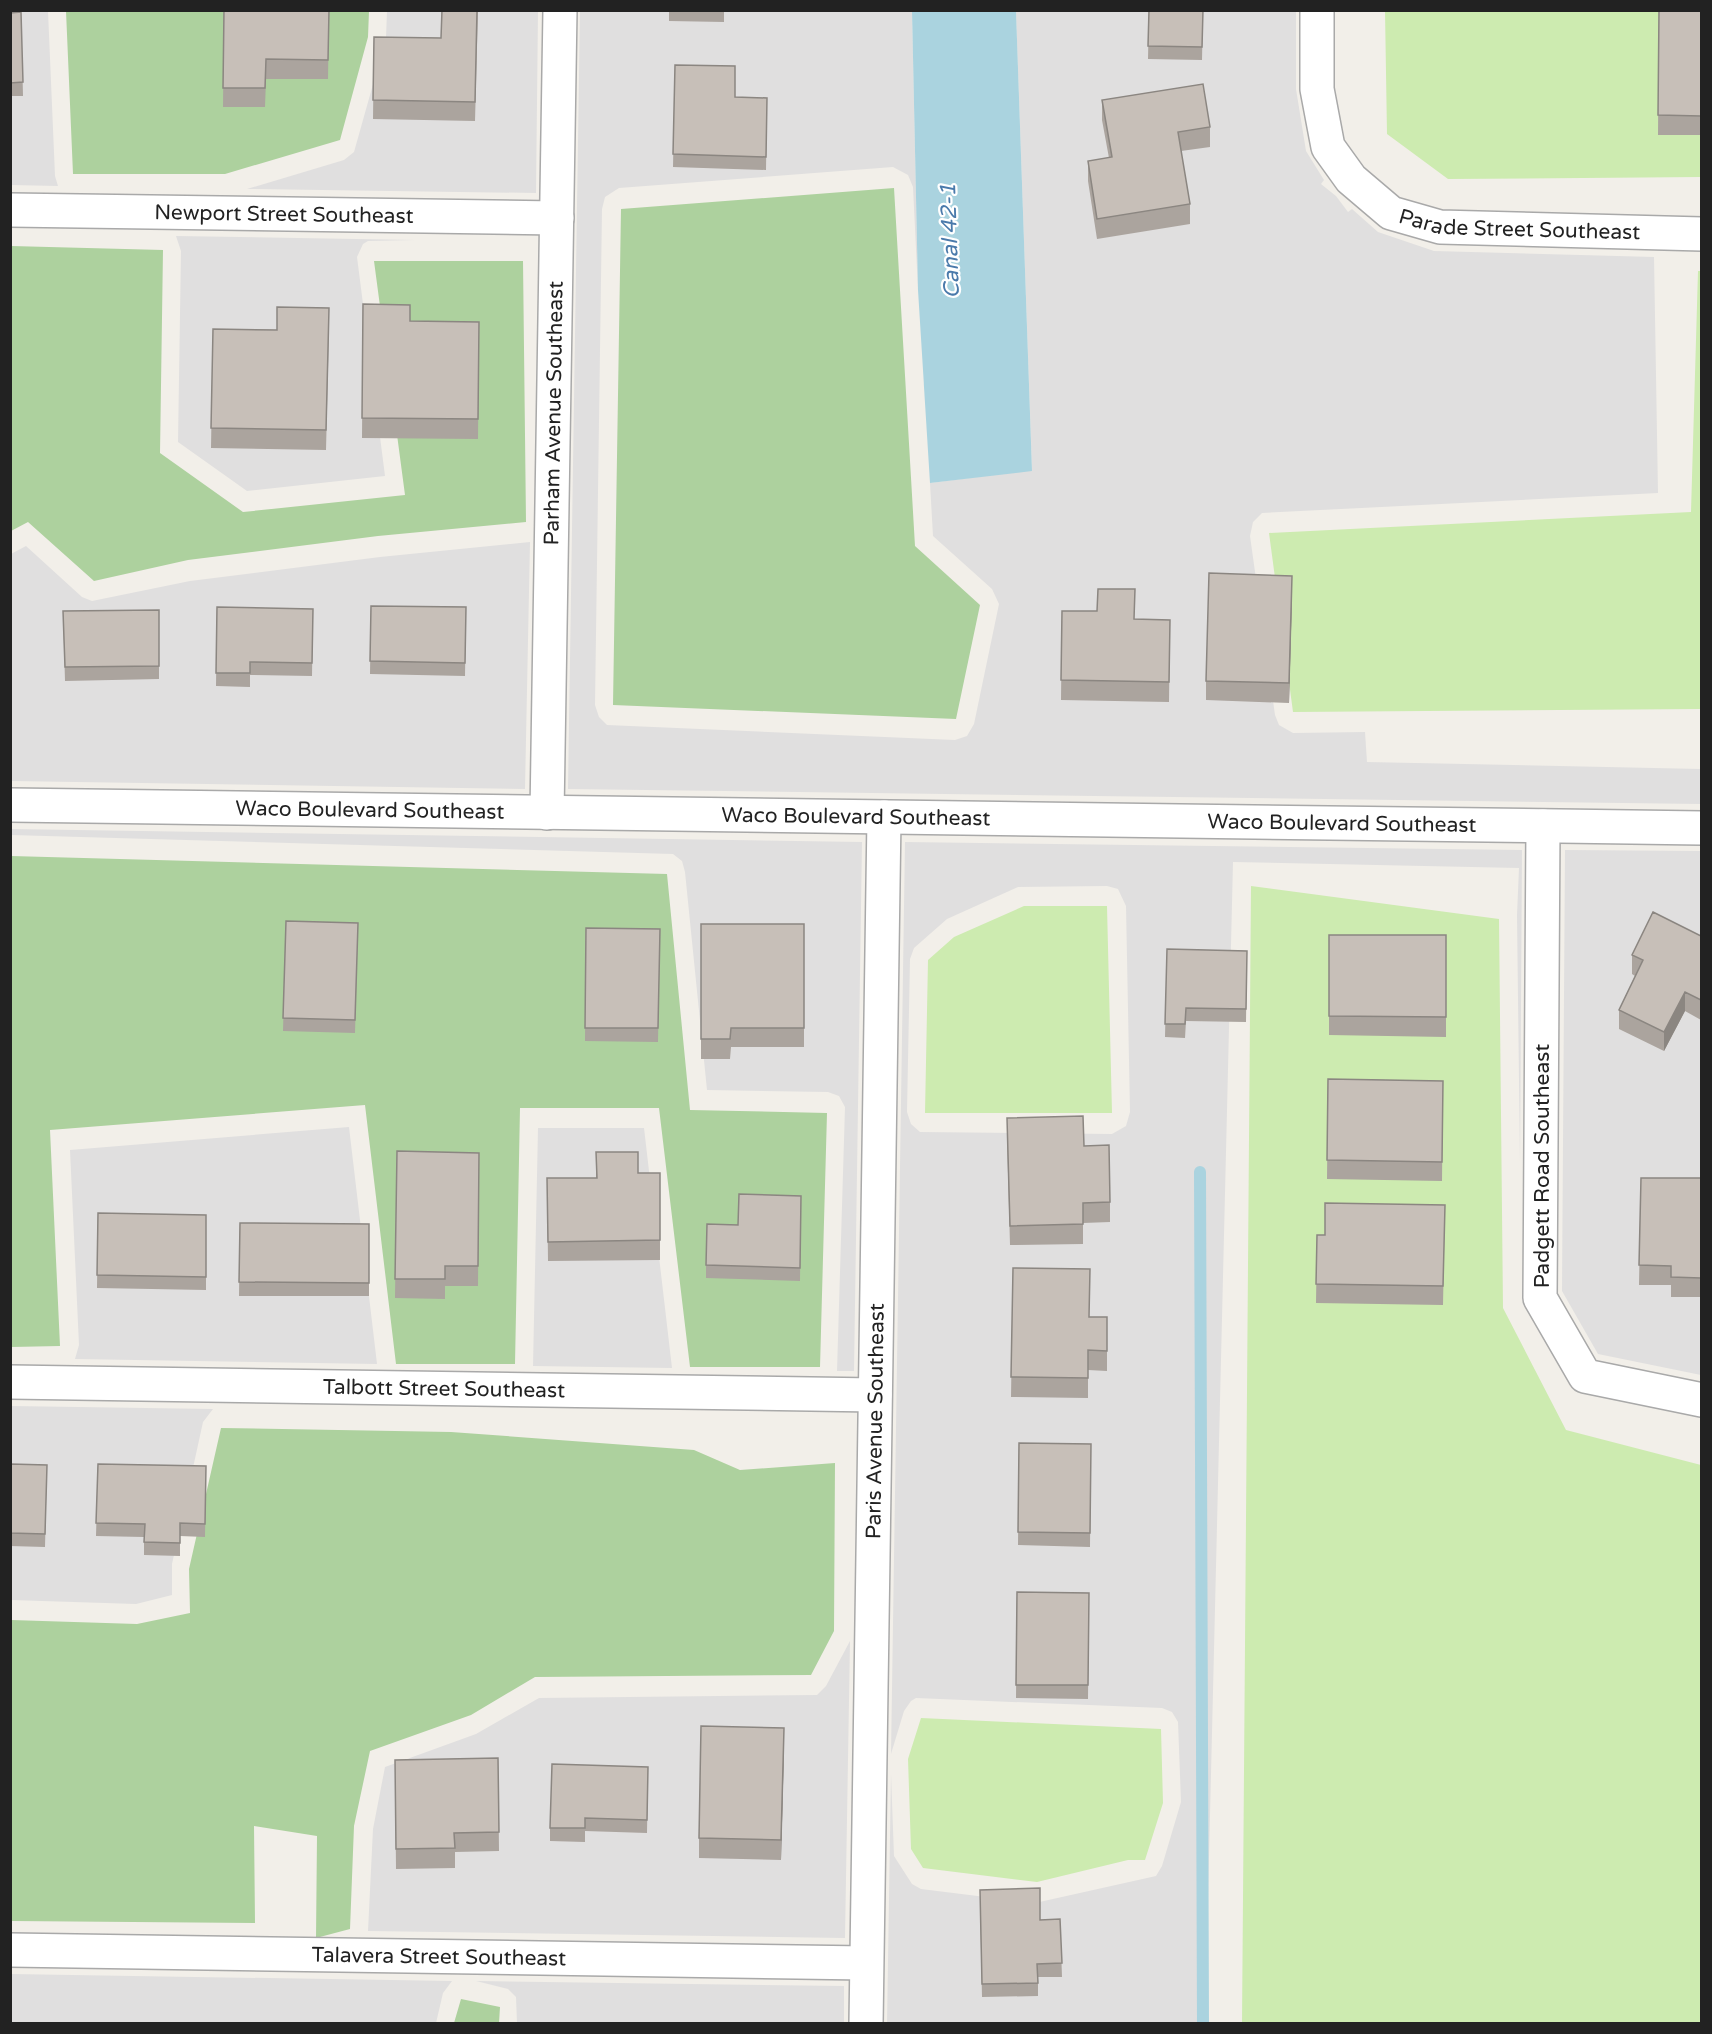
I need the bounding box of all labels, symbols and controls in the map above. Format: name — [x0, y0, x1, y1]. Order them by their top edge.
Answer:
water label: Canal 42-1 — [935, 183, 965, 299]
street label: Newport Street Southeast — [154, 200, 414, 228]
street label: Parade Street Southeast — [1396, 203, 1641, 245]
street label: Parham Avenue Southeast — [539, 281, 568, 546]
street label: Waco Boulevard Southeast — [235, 796, 505, 824]
street label: Waco Boulevard Southeast — [721, 802, 991, 831]
street label: Waco Boulevard Southeast — [1207, 809, 1477, 837]
street label: Padgett Road Southeast — [1530, 1044, 1555, 1288]
street label: Paris Avenue Southeast — [861, 1303, 889, 1539]
street label: Talbott Street Southeast — [323, 1374, 565, 1403]
street label: Talavera Street Southeast — [311, 1942, 566, 1971]

